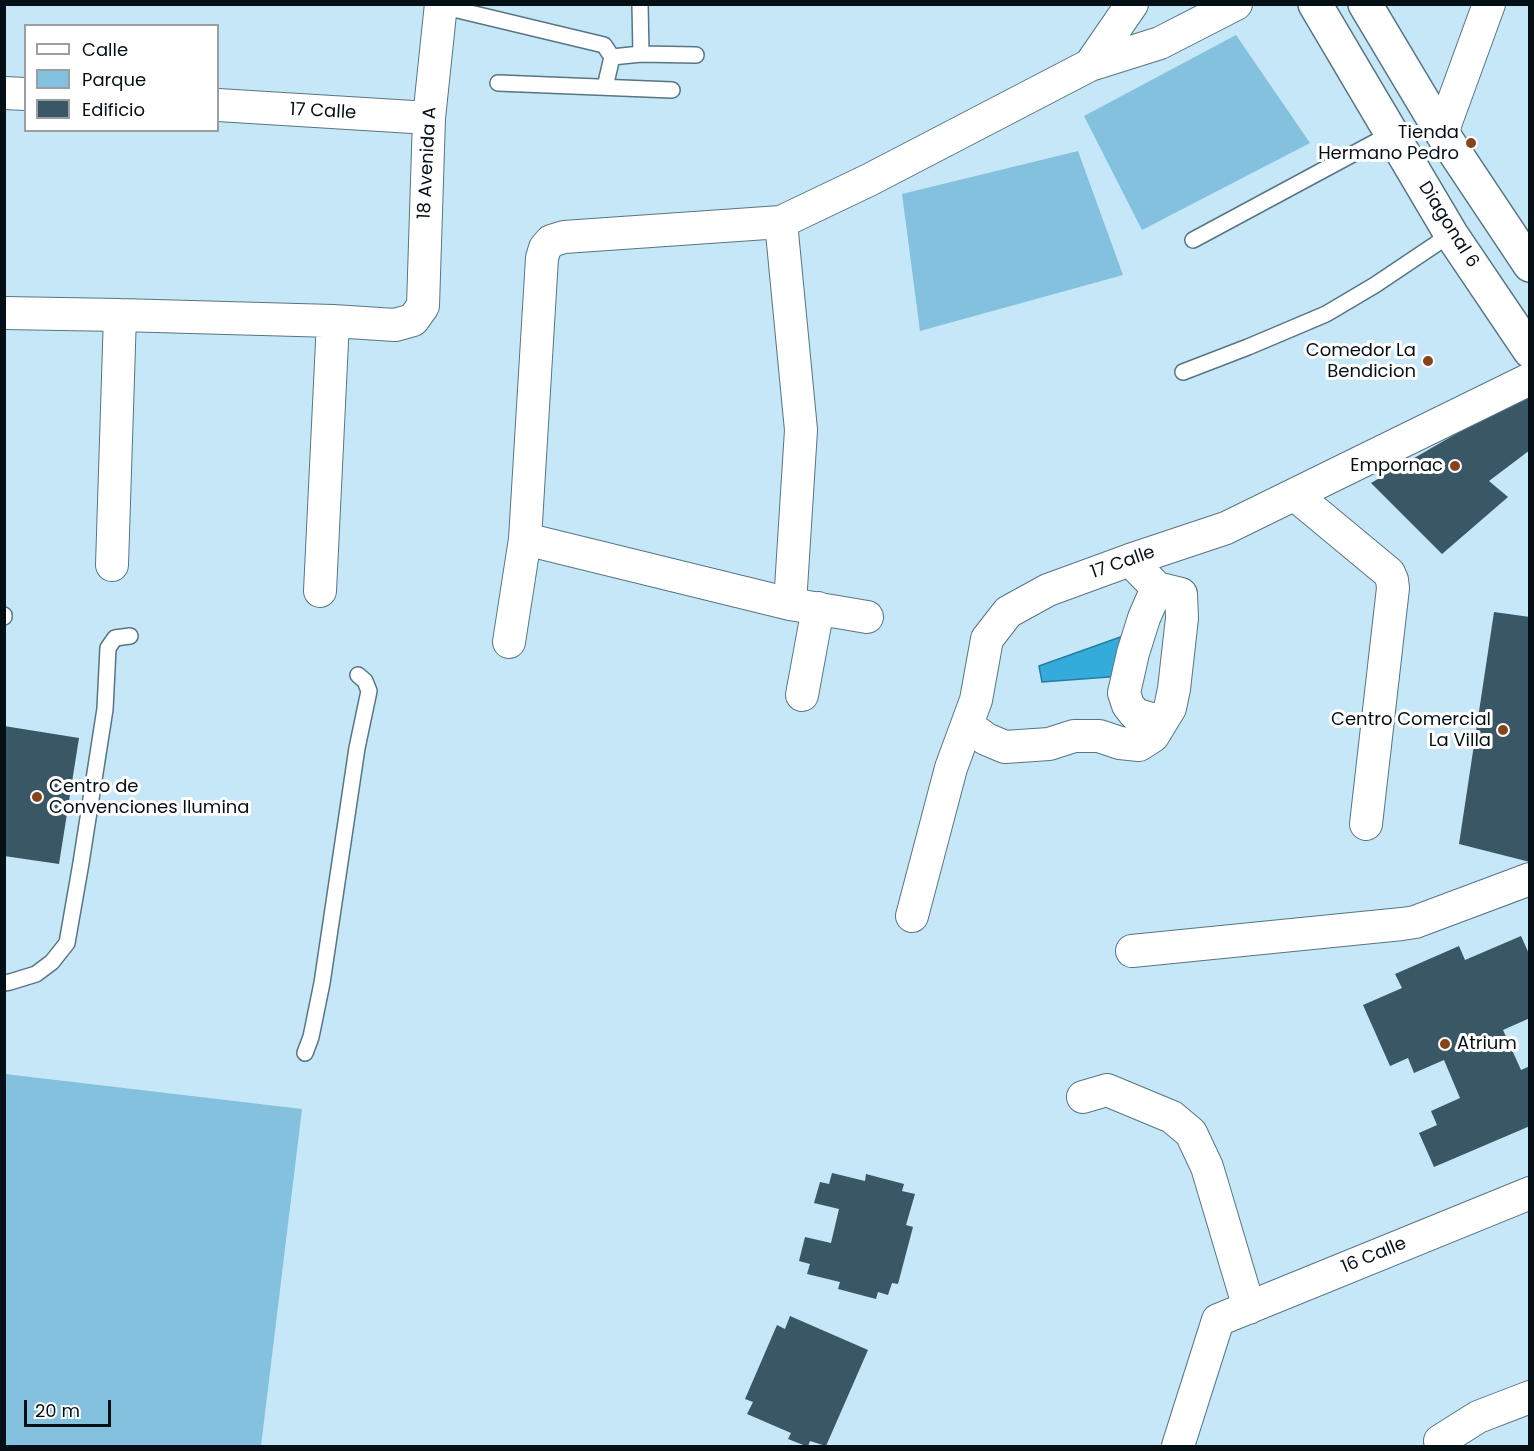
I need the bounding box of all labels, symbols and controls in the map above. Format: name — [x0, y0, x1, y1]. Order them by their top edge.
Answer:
legend — [24, 24, 219, 132]
text: Calle — [82, 37, 128, 62]
text: Parque — [82, 67, 146, 92]
text: Edificio — [82, 97, 145, 122]
street label: 17 Calle — [289, 99, 357, 125]
street label: 18 Avenida A — [414, 106, 442, 220]
place label: Tienda Hermano Pedro — [1318, 122, 1459, 164]
marker: Tienda Hermano Pedro — [1464, 136, 1478, 150]
street label: Diagonal 6 — [1413, 178, 1483, 272]
place label: Comedor La Bendicion — [1306, 340, 1416, 382]
marker: Comedor La Bendicion — [1421, 354, 1435, 368]
place label: Empornac — [1350, 455, 1443, 477]
marker: Empornac — [1448, 459, 1462, 473]
street label: 17 Calle — [1088, 542, 1158, 584]
place label: Centro Comercial La Villa — [1331, 709, 1491, 752]
marker: Centro Comercial La Villa — [1496, 723, 1510, 737]
place label: Centro de Convenciones Ilumina — [49, 776, 250, 818]
marker: Centro de Convenciones Ilumina — [30, 790, 44, 804]
place label: Atrium — [1457, 1033, 1517, 1055]
marker: Atrium — [1438, 1037, 1452, 1051]
street label: 16 Calle — [1338, 1233, 1410, 1279]
scale bar — [27, 1388, 114, 1426]
text: 20 m — [35, 1398, 80, 1423]

